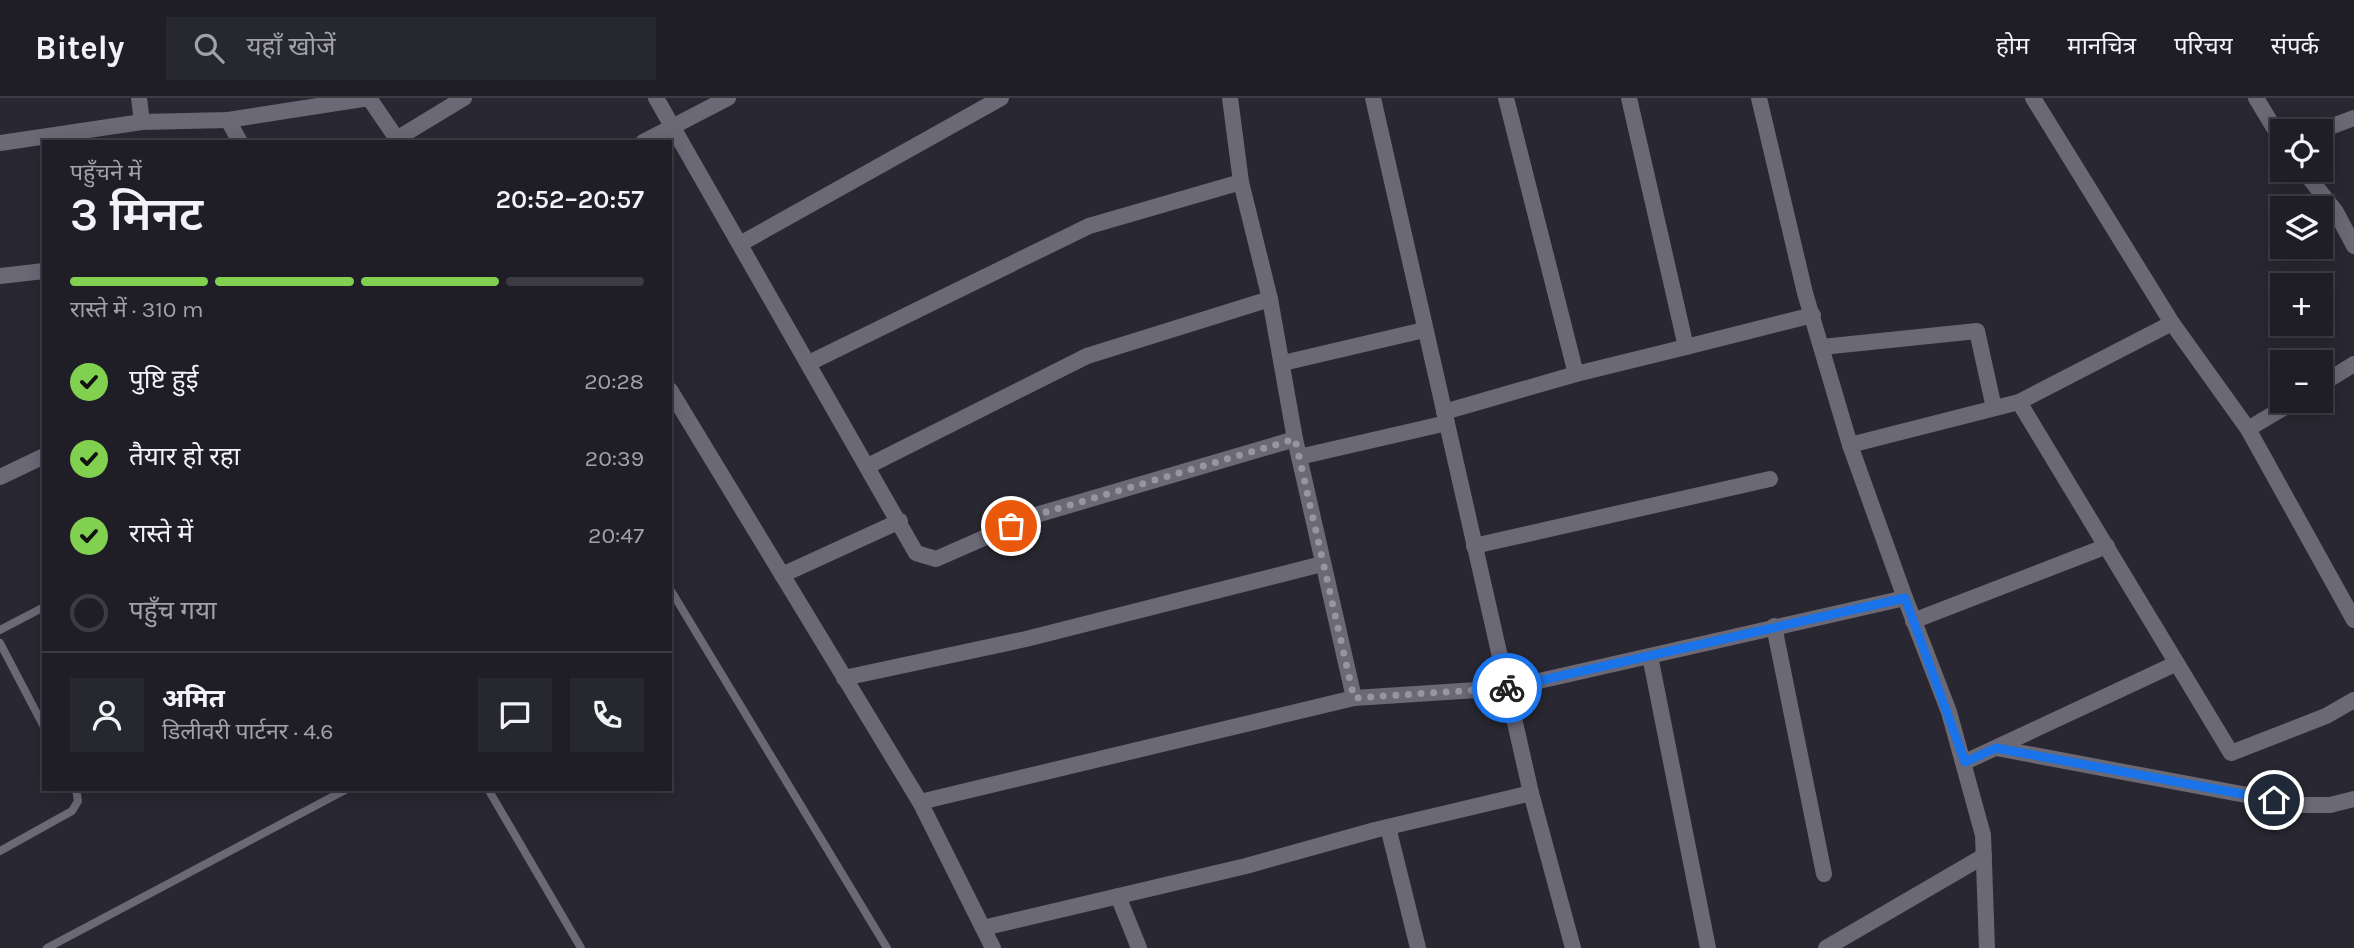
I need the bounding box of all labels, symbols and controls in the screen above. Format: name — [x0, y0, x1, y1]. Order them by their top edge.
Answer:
search box — [166, 17, 656, 80]
text: Bitely — [35, 29, 124, 67]
icon: search — [190, 29, 228, 67]
text: यहाँ खोजें — [246, 31, 335, 62]
text: होम — [1996, 32, 2029, 60]
text: मानचित्र — [2067, 32, 2136, 60]
text: परिचय — [2174, 32, 2233, 60]
text: संपर्क — [2271, 32, 2319, 60]
map controls — [2270, 119, 2333, 413]
button: locate — [2270, 119, 2333, 182]
text: पहुँचने में — [70, 159, 142, 186]
text: 20:52–20:57 — [496, 184, 644, 215]
text: 3 मिनट — [70, 188, 203, 242]
button: layers — [2270, 196, 2333, 259]
button: + — [2270, 273, 2333, 336]
text: रास्ते में · 310 m — [70, 296, 203, 323]
button: − — [2270, 350, 2333, 413]
icon: check — [70, 363, 108, 401]
text: पुष्टि हुई — [129, 364, 198, 395]
text: 20:28 — [584, 368, 644, 395]
icon: check — [70, 440, 108, 478]
text: तैयार हो रहा — [129, 441, 240, 472]
text: 20:39 — [585, 445, 644, 472]
pin — [981, 496, 1041, 556]
icon: bag — [992, 507, 1030, 545]
icon: check — [70, 517, 108, 555]
text: रास्ते में — [129, 518, 193, 549]
text: 20:47 — [588, 522, 644, 549]
text: पहुँच गया — [129, 595, 217, 626]
courier — [1472, 653, 1542, 723]
icon: bike — [1488, 669, 1526, 707]
button: person — [70, 678, 144, 752]
button: chat — [478, 678, 552, 752]
button: phone — [570, 678, 644, 752]
text: अमित — [162, 683, 225, 714]
text: डिलीवरी पार्टनर · 4.6 — [162, 718, 333, 745]
pin — [2244, 770, 2304, 830]
icon: home — [2255, 781, 2293, 819]

